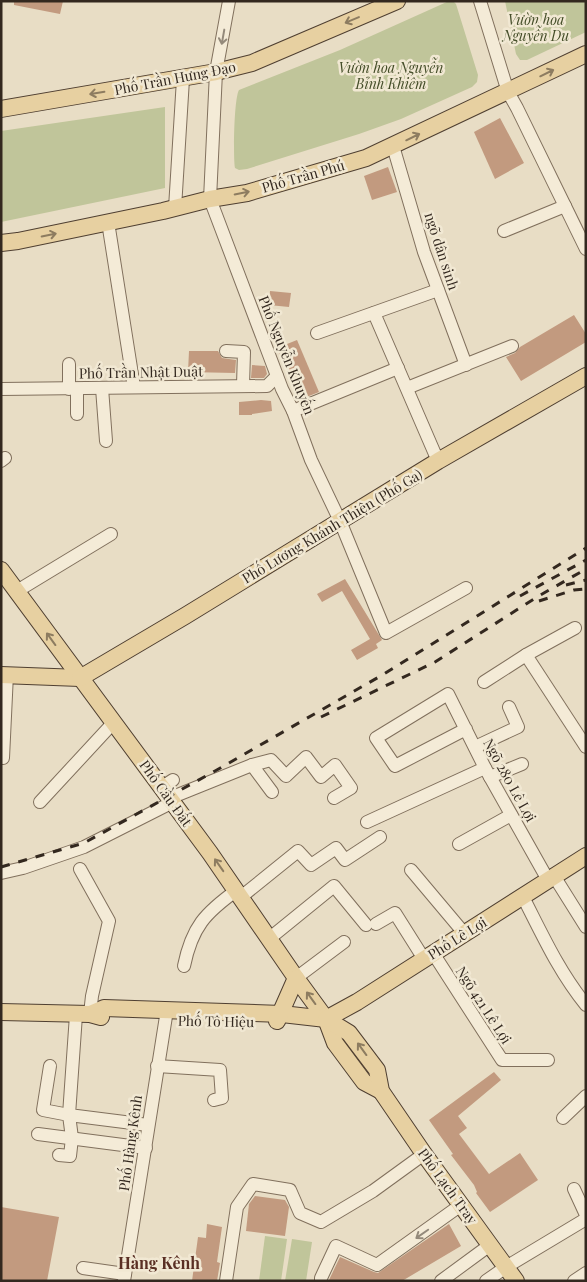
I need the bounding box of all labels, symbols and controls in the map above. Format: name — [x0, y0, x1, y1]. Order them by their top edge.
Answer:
park label: Vườn hoa Nguyễn Du — [501, 10, 569, 45]
one-way arrow — [345, 17, 360, 26]
one-way arrow — [217, 28, 227, 44]
street label: Phố Trần Hưng Đạo — [112, 55, 238, 99]
park label: Vườn hoa Nguyễn Bỉnh Khiêm — [339, 57, 443, 93]
one-way arrow — [539, 68, 554, 78]
one-way arrow — [89, 88, 105, 98]
one-way arrow — [405, 132, 420, 141]
street label: Phố Trần Phú — [259, 153, 347, 197]
one-way arrow — [234, 188, 250, 198]
street label: ngõ dân sinh — [421, 210, 464, 293]
one-way arrow — [41, 229, 57, 239]
street label: Phố Nguyễn Khuyến — [254, 292, 322, 418]
street label: Phố Trần Nhật Duật — [79, 359, 204, 383]
street label: Phố Lương Khánh Thiện (Phố Ga) — [237, 463, 426, 588]
one-way arrow — [46, 632, 57, 646]
street label: Ngõ 280 Lê Lợi — [479, 735, 541, 825]
street label: Phố Cầu Đất — [135, 755, 199, 831]
one-way arrow — [214, 859, 224, 873]
street label: Phố Lê Lợi — [423, 911, 490, 964]
street label: Ngõ 421 Lê Lợi — [452, 963, 516, 1047]
one-way arrow — [306, 992, 317, 1005]
street label: Phố Tô Hiệu — [178, 1009, 254, 1031]
one-way arrow — [356, 1043, 367, 1056]
street label: Phố Hàng Kênh — [112, 1093, 146, 1192]
street label: Phố Lạch Tray — [414, 1143, 484, 1228]
one-way arrow — [416, 1228, 429, 1239]
district label: Hàng Kênh — [118, 1252, 200, 1273]

